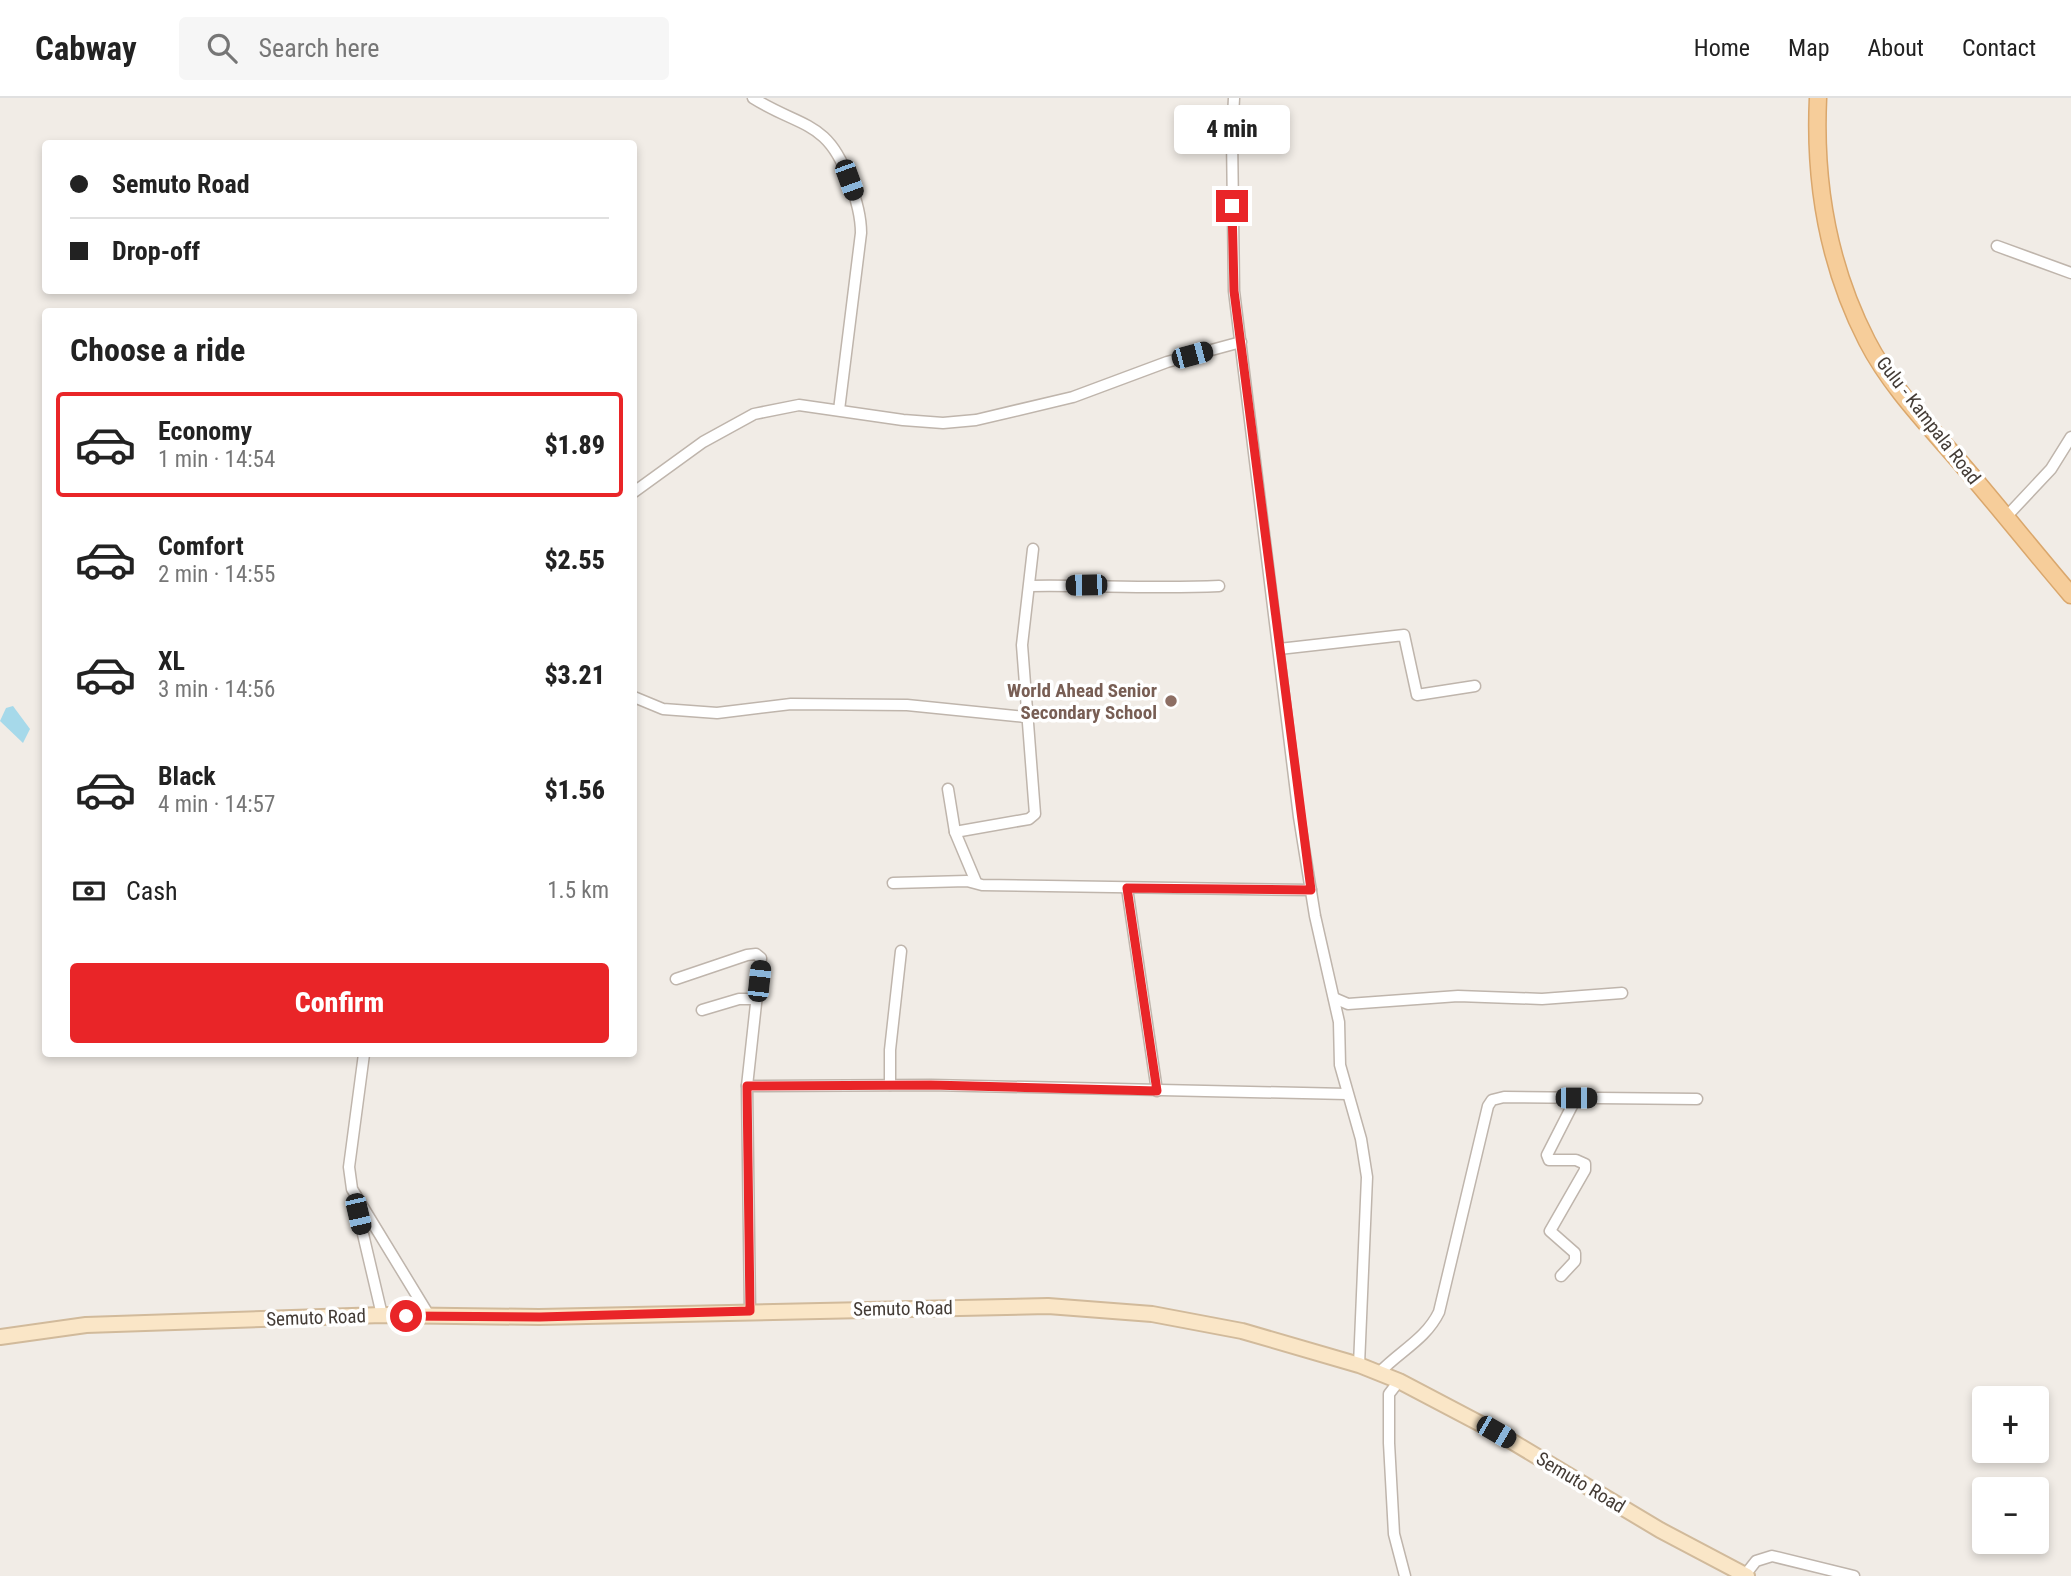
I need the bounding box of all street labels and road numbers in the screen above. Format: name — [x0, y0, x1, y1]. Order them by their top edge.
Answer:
street label: Gulu - Kampala Road — [1872, 352, 1986, 489]
street label: Semuto Road — [853, 1296, 953, 1321]
street label: Semuto Road — [266, 1304, 366, 1331]
street label: Semuto Road — [1532, 1447, 1629, 1518]

